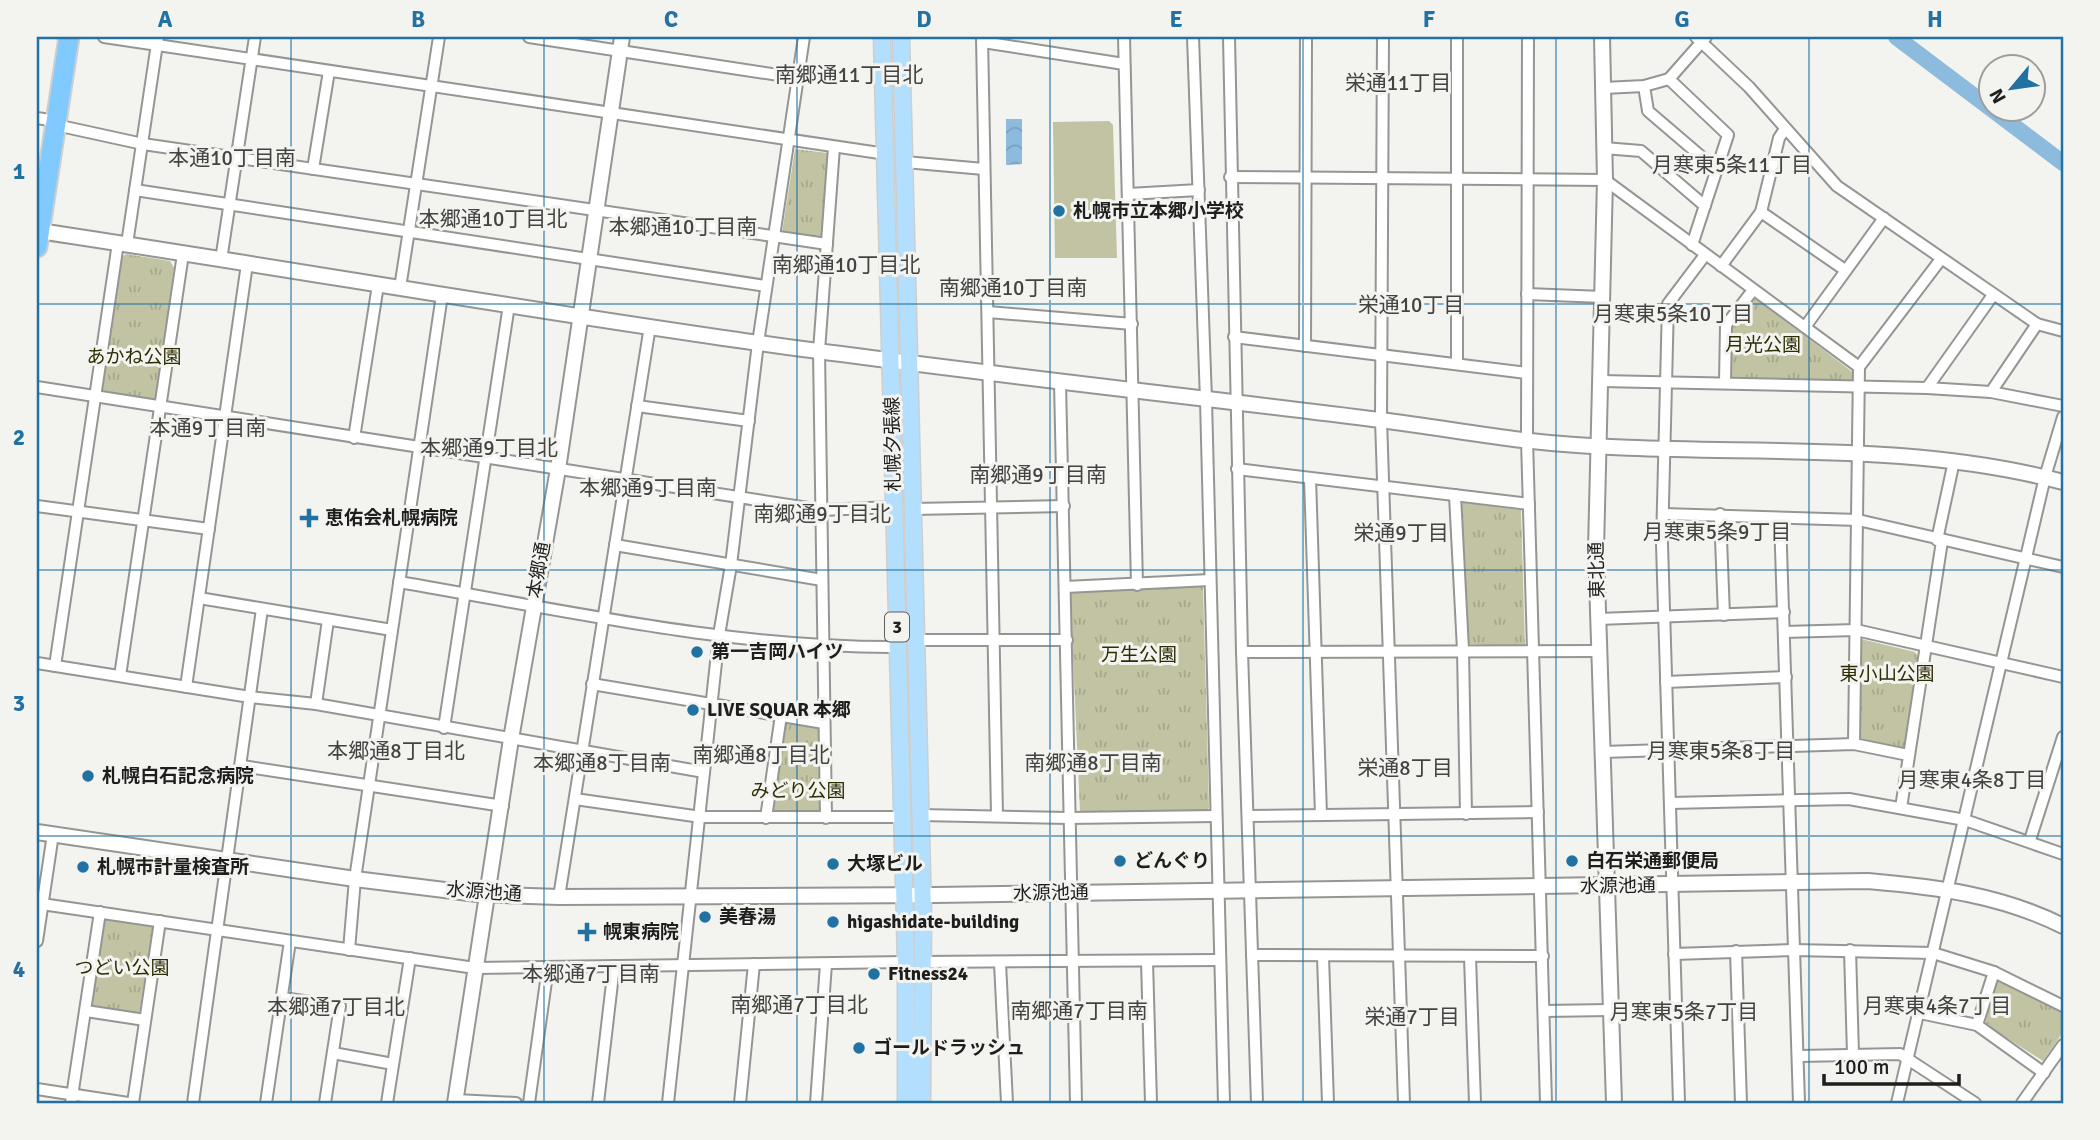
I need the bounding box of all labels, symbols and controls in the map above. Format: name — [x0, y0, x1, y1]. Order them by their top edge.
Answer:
text: A — [158, 5, 173, 34]
text: B — [411, 5, 425, 34]
text: C — [664, 5, 678, 34]
text: D — [916, 5, 932, 34]
text: E — [1169, 5, 1183, 34]
text: F — [1423, 5, 1435, 34]
text: G — [1674, 5, 1690, 34]
text: H — [1927, 5, 1943, 34]
north arrow — [1978, 52, 2048, 122]
district label: 南郷通11丁目北 — [775, 62, 923, 88]
district label: 栄通11丁目 — [1345, 70, 1451, 96]
text: N — [1984, 84, 2012, 107]
district label: 本通10丁目南 — [168, 145, 296, 171]
district label: 月寒東5条11丁目 — [1652, 152, 1812, 178]
text: 1 — [13, 157, 25, 186]
place label: 札幌市立本郷小学校 — [1073, 199, 1244, 223]
marker: 札幌市立本郷小学校 — [1051, 203, 1067, 219]
district label: 本郷通10丁目北 — [419, 206, 567, 232]
district label: 本郷通10丁目南 — [609, 214, 757, 240]
district label: 南郷通10丁目北 — [772, 252, 920, 278]
district label: 南郷通10丁目南 — [939, 275, 1087, 301]
district label: 栄通10丁目 — [1358, 292, 1464, 318]
district label: 月寒東5条10丁目 — [1593, 301, 1753, 327]
park label: 月光公園 — [1725, 333, 1801, 357]
park label: あかね公園 — [86, 345, 182, 369]
street label: 札幌夕張線 — [880, 396, 906, 492]
district label: 本通9丁目南 — [150, 415, 266, 441]
text: 2 — [13, 423, 25, 452]
district label: 本郷通9丁目北 — [420, 435, 558, 461]
district label: 南郷通9丁目南 — [969, 462, 1107, 488]
district label: 本郷通9丁目南 — [579, 475, 717, 501]
district label: 南郷通9丁目北 — [753, 501, 891, 527]
place label: 恵佑会札幌病院 — [325, 506, 458, 530]
marker: 恵佑会札幌病院 — [299, 508, 319, 528]
district label: 月寒東5条9丁目 — [1643, 519, 1791, 545]
district label: 栄通9丁目 — [1353, 520, 1449, 546]
street label: 本郷通 — [522, 540, 556, 600]
street label: 東北通 — [1585, 541, 1609, 599]
road number: 3 — [885, 612, 909, 642]
place label: 第一吉岡ハイツ — [711, 640, 844, 664]
park label: 万生公園 — [1101, 643, 1177, 667]
marker: 第一吉岡ハイツ — [689, 644, 705, 660]
park label: 東小山公園 — [1839, 662, 1935, 686]
text: 3 — [13, 689, 25, 718]
place label: LIVE SQUAR 本郷 — [707, 698, 851, 722]
marker: LIVE SQUAR 本郷 — [685, 702, 701, 718]
district label: 本郷通8丁目北 — [327, 738, 465, 764]
district label: 月寒東5条8丁目 — [1647, 738, 1795, 764]
district label: 南郷通8丁目北 — [692, 742, 830, 768]
district label: 本郷通8丁目南 — [533, 750, 671, 776]
district label: 南郷通8丁目南 — [1024, 750, 1162, 776]
district label: 栄通8丁目 — [1357, 755, 1453, 781]
place label: 札幌白石記念病院 — [102, 764, 254, 788]
district label: 月寒東4条8丁目 — [1898, 767, 2046, 793]
marker: 札幌白石記念病院 — [80, 768, 96, 784]
park label: みどり公園 — [750, 779, 846, 803]
place label: どんぐり — [1134, 849, 1210, 873]
place label: 白石栄通郵便局 — [1586, 849, 1719, 873]
place label: 大塚ビル — [847, 852, 923, 876]
marker: どんぐり — [1112, 853, 1128, 869]
marker: 白石栄通郵便局 — [1564, 853, 1580, 869]
place label: 札幌市計量検査所 — [97, 855, 249, 879]
marker: 大塚ビル — [825, 856, 841, 872]
marker: 札幌市計量検査所 — [75, 859, 91, 875]
street label: 水源池通 — [1580, 873, 1656, 899]
street label: 水源池通 — [445, 877, 523, 907]
street label: 水源池通 — [1013, 880, 1089, 906]
place label: 美春湯 — [719, 905, 776, 929]
marker: 美春湯 — [697, 909, 713, 925]
place label: higashidate-building — [847, 910, 1019, 934]
marker: higashidate-building — [825, 914, 841, 930]
place label: 幌東病院 — [603, 920, 679, 944]
marker: 幌東病院 — [577, 922, 597, 942]
text: 4 — [13, 955, 25, 984]
park label: つどい公園 — [74, 956, 170, 980]
district label: 本郷通7丁目南 — [522, 961, 660, 987]
place label: Fitness24 — [888, 962, 968, 986]
marker: Fitness24 — [866, 966, 882, 982]
district label: 南郷通7丁目北 — [730, 992, 868, 1018]
district label: 月寒東4条7丁目 — [1863, 993, 2011, 1019]
district label: 本郷通7丁目北 — [267, 994, 405, 1020]
district label: 南郷通7丁目南 — [1010, 998, 1148, 1024]
district label: 月寒東5条7丁目 — [1610, 999, 1758, 1025]
district label: 栄通7丁目 — [1364, 1004, 1460, 1030]
place label: ゴールドラッシュ — [873, 1036, 1025, 1060]
marker: ゴールドラッシュ — [851, 1040, 867, 1056]
scale bar — [1824, 1042, 1958, 1086]
text: 100 m — [1834, 1054, 1889, 1080]

